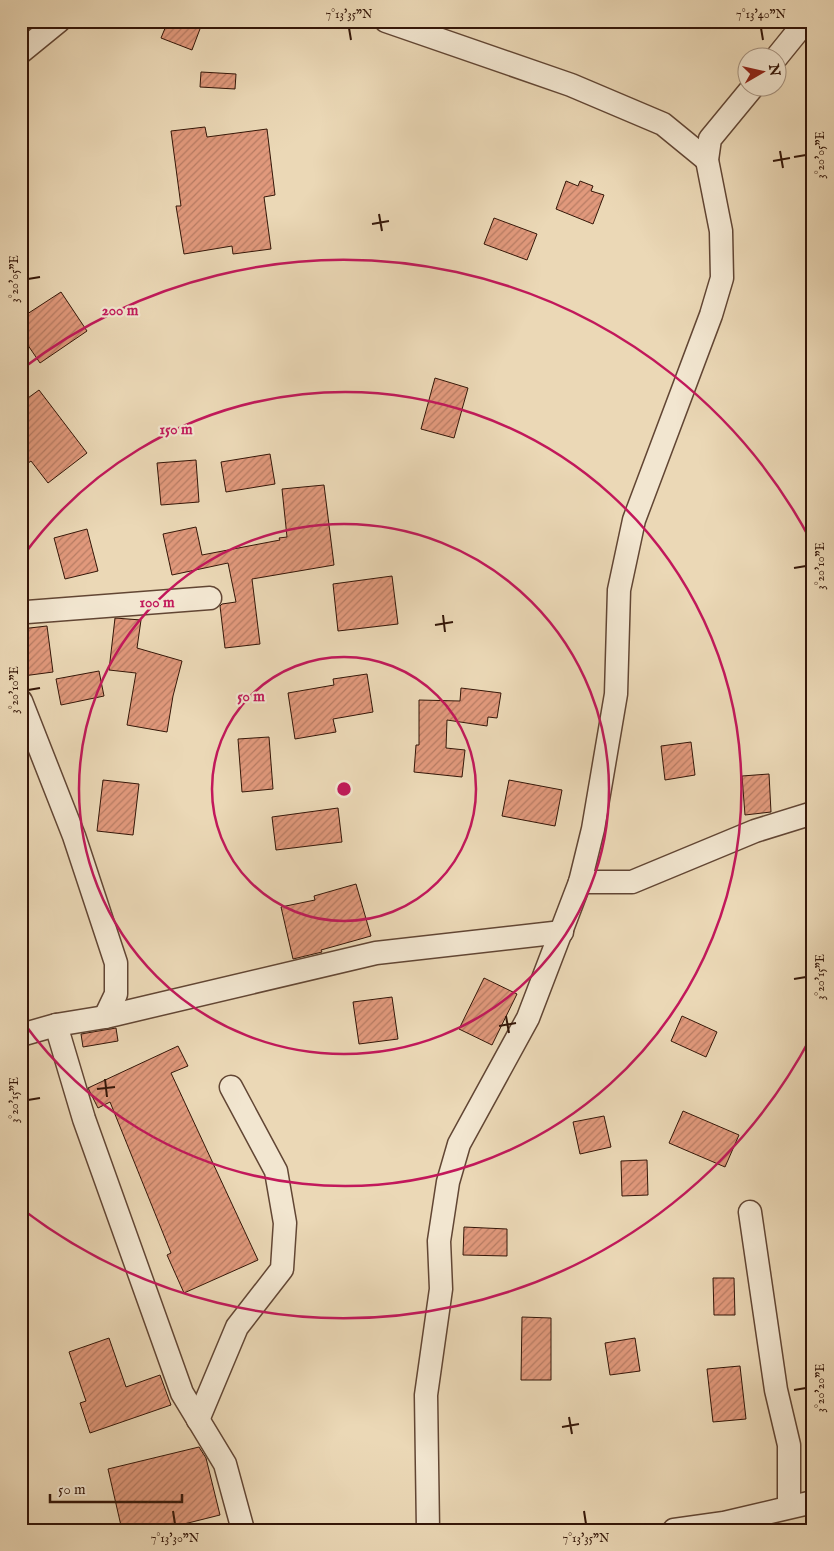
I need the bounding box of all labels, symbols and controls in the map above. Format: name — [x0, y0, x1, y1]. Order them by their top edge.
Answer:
text: 7°13'35"N — [326, 7, 373, 22]
text: 7°13'40"N — [736, 7, 787, 22]
north arrow — [736, 48, 786, 98]
text: N — [764, 62, 784, 78]
text: 3°20'05"E — [813, 131, 828, 179]
text: 3°20'05"E — [7, 255, 22, 303]
text: 200 m — [102, 301, 139, 320]
text: 150 m — [159, 420, 193, 439]
text: 3°20'10"E — [813, 542, 828, 590]
text: 100 m — [139, 593, 175, 612]
text: 3°20'10"E — [7, 666, 22, 714]
text: 50 m — [237, 687, 265, 706]
centre of rings — [335, 780, 353, 798]
text: 3°20'15"E — [813, 954, 828, 1000]
text: 3°20'15"E — [7, 1077, 22, 1123]
text: 3°20'20"E — [813, 1364, 828, 1412]
scale bar — [50, 1471, 182, 1503]
text: 50 m — [58, 1480, 86, 1499]
text: 7°13'30"N — [151, 1531, 200, 1546]
text: 7°13'35"N — [563, 1531, 610, 1546]

